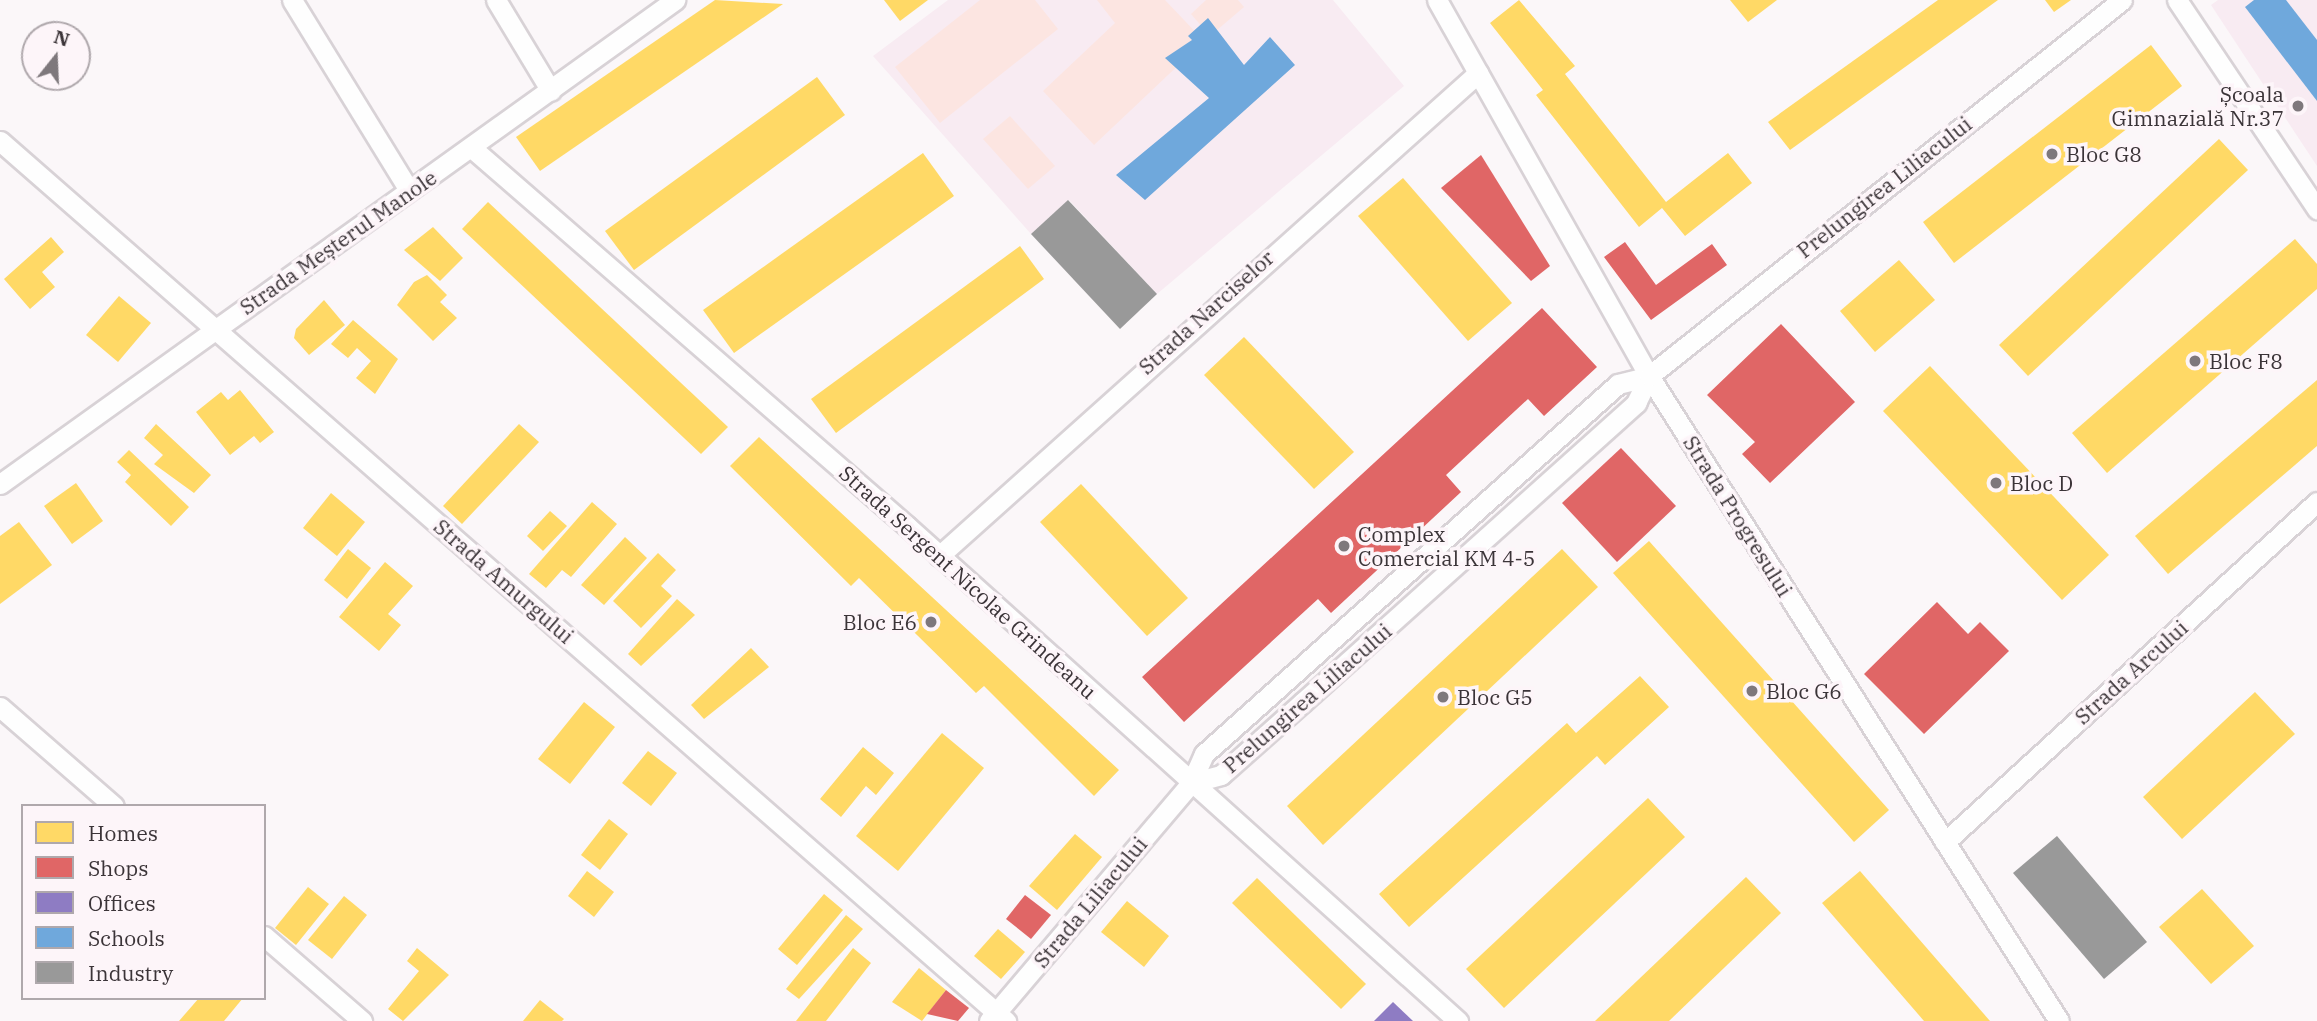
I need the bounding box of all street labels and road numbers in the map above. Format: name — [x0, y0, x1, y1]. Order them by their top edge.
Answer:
street label: Prelungirea Liliacului — [1792, 111, 1976, 263]
street label: Strada Meșterul Manole — [235, 164, 441, 320]
street label: Strada Narciselor — [1133, 245, 1279, 379]
street label: Strada Progresului — [1678, 431, 1798, 601]
street label: Strada Sergent Nicolae Grindeanu — [834, 460, 1102, 704]
street label: Strada Amurgului — [429, 514, 579, 648]
street label: Strada Arcului — [2069, 615, 2193, 729]
street label: Prelungirea Liliacului — [1218, 618, 1396, 778]
street label: Strada Liliacului — [1028, 832, 1152, 972]

